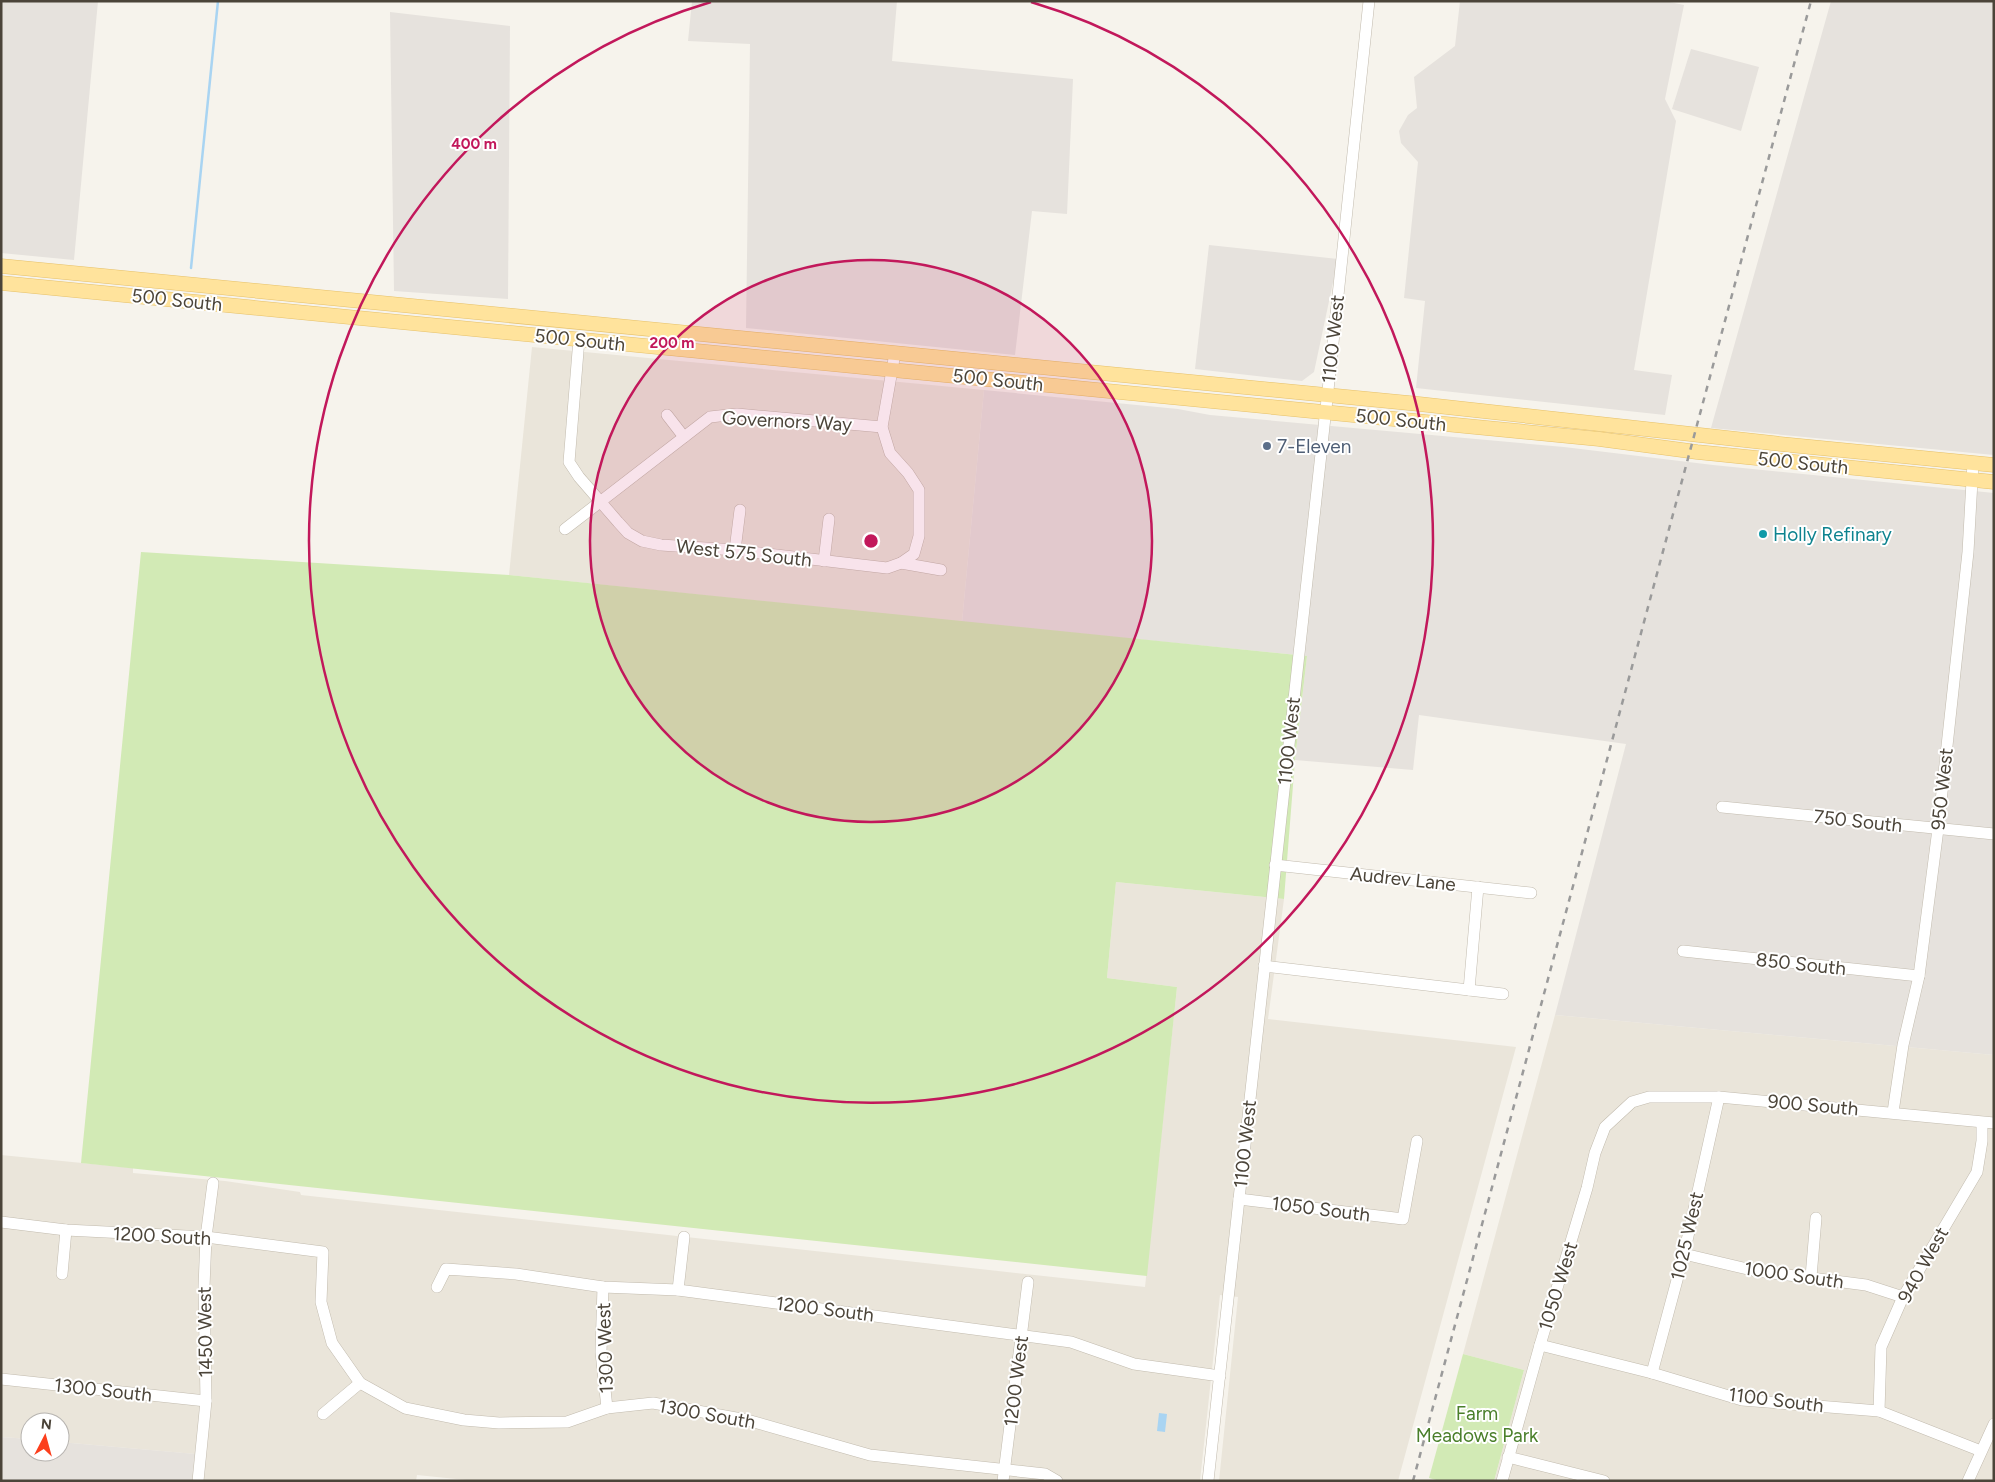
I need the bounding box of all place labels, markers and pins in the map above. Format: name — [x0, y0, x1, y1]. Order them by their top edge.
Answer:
place label: 7-Eleven — [1277, 435, 1351, 458]
marker: 7-Eleven — [1261, 440, 1273, 452]
place label: Holly Refinary — [1773, 523, 1892, 546]
marker: Holly Refinary — [1757, 528, 1769, 540]
centre of rings — [862, 532, 880, 550]

